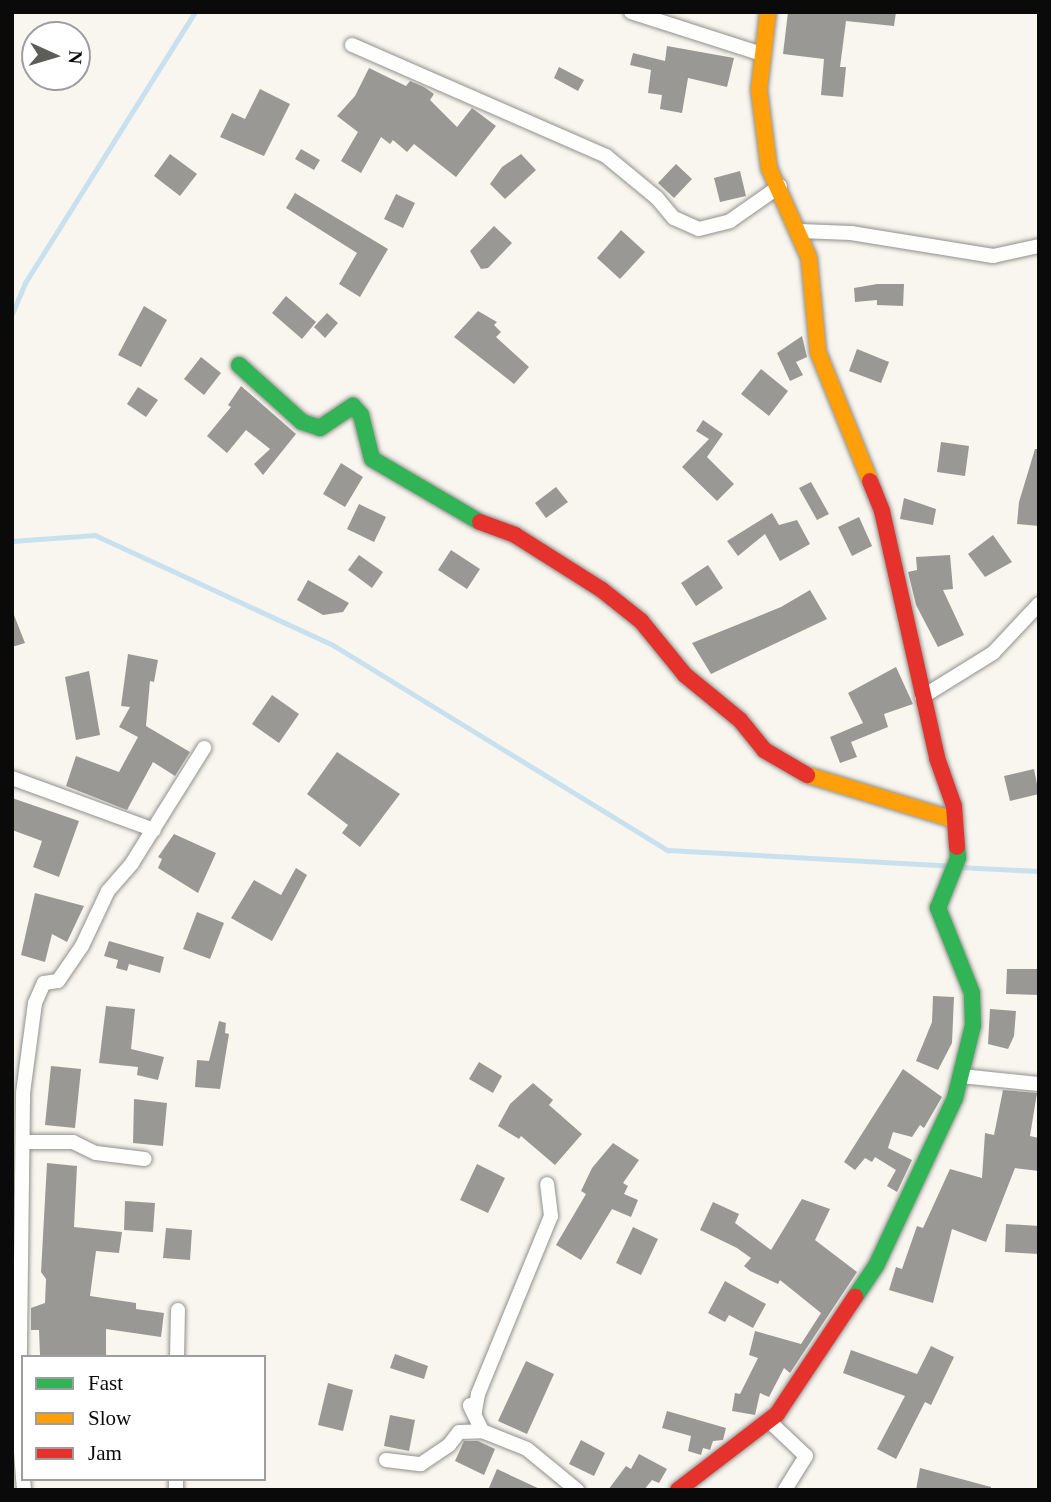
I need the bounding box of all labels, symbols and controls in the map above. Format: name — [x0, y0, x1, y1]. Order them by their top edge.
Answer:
north arrow — [21, 21, 91, 91]
text: N — [64, 50, 86, 65]
legend — [21, 1355, 266, 1481]
text: Fast — [88, 1371, 123, 1395]
text: Slow — [88, 1406, 131, 1430]
text: Jam — [88, 1441, 122, 1465]

